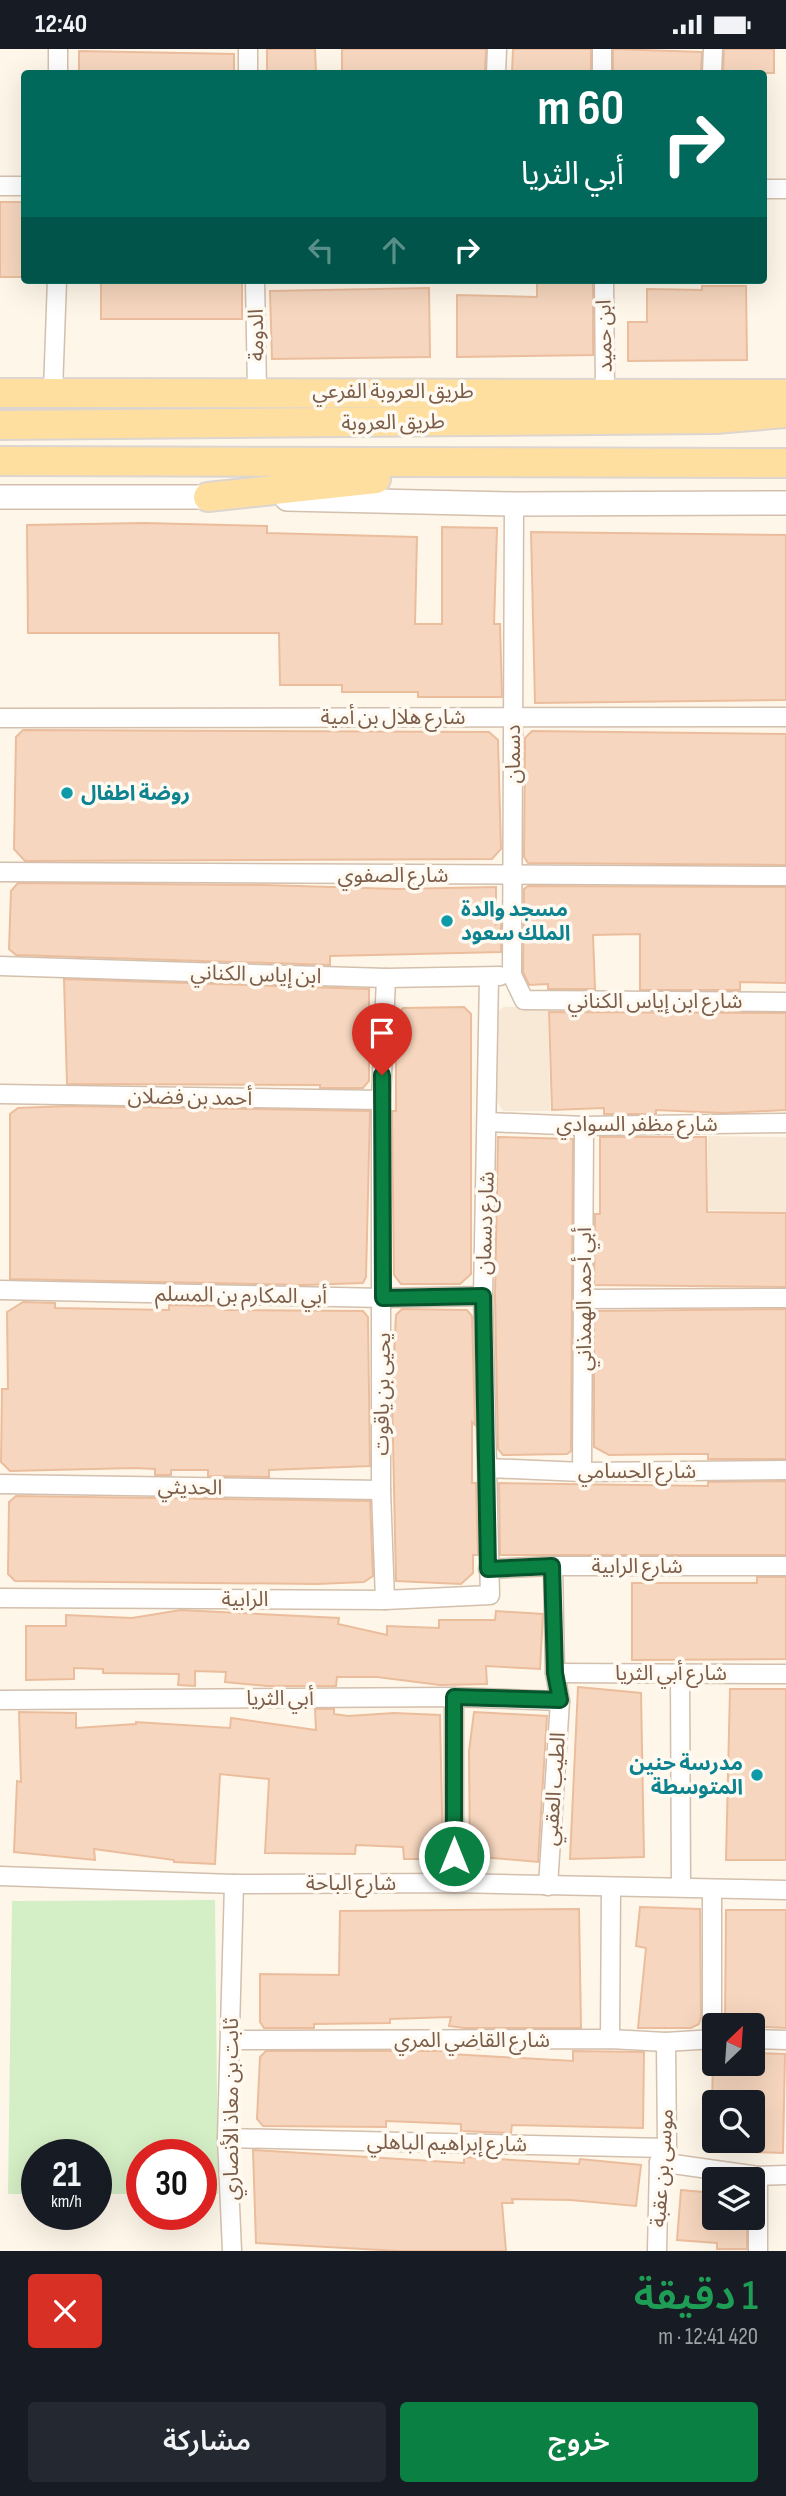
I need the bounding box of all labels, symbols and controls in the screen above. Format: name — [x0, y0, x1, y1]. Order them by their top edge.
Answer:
text: 12:40 — [35, 9, 87, 40]
text: 60 m — [537, 80, 624, 139]
icon: right — [648, 98, 739, 189]
text: أبي الثريا — [521, 155, 624, 194]
icon: left — [302, 231, 340, 269]
icon: ahead — [375, 231, 413, 269]
icon: right — [448, 231, 486, 269]
street label: ابن حميد — [591, 299, 618, 373]
street label: الدومة — [244, 309, 269, 361]
street label: طريق العروبة الفرعي — [312, 379, 474, 407]
street label: طريق العروبة — [341, 409, 445, 436]
street label: شارع هلال بن أمية — [320, 704, 466, 732]
street label: دسمان — [501, 724, 526, 784]
place label: روضة اطفال — [81, 781, 190, 806]
marker: روضة اطفال — [59, 785, 75, 801]
street label: شارع الصفوي — [338, 863, 448, 891]
place label: مسجد والدة الملك سعود — [461, 897, 570, 946]
marker: مسجد والدة الملك سعود — [439, 913, 455, 929]
street label: ابن إياس الكناني — [190, 960, 322, 992]
street label: شارع ابن إياس الكناني — [567, 989, 743, 1017]
pin — [352, 1003, 412, 1075]
icon: arrive — [363, 1014, 401, 1052]
street label: أحمد بن فضلان — [128, 1083, 252, 1111]
street label: شارع مظفر السوادي — [556, 1112, 718, 1140]
street label: شارع دسمان — [471, 1171, 502, 1275]
street label: أبي أحمد الهمذاني — [571, 1227, 600, 1371]
street label: أبي المكارم بن المسلم — [155, 1281, 327, 1312]
street label: يحيى بن ياقوت — [369, 1332, 396, 1456]
street label: شارع الحسامي — [578, 1459, 696, 1487]
street label: الحديثي — [157, 1474, 222, 1503]
street label: شارع الرابية — [591, 1554, 683, 1581]
street label: الرابية — [222, 1587, 268, 1612]
street label: شارع أبي الثريا — [615, 1660, 727, 1689]
street label: أبي الثريا — [246, 1685, 314, 1714]
street label: الطيب العقبي — [538, 1731, 574, 1847]
place label: مدرسة حنين المتوسطة — [629, 1751, 743, 1800]
marker: مدرسة حنين المتوسطة — [749, 1767, 765, 1783]
position arrow — [417, 1819, 491, 1893]
street label: شارع الباحة — [306, 1871, 396, 1898]
north arrow — [702, 2013, 765, 2075]
map controls — [702, 2013, 765, 2230]
street label: ثابت بن معاذ الأنصاري — [219, 2018, 247, 2200]
street label: شارع القاضي المري — [394, 2028, 550, 2056]
button: search — [702, 2090, 765, 2153]
street label: موسى بن عقبة — [646, 2108, 679, 2228]
street label: شارع إبراهيم الباهلي — [367, 2130, 527, 2160]
speed limit sign: 30 — [126, 2139, 217, 2230]
text: 21 — [52, 2154, 81, 2197]
button: layers — [702, 2167, 765, 2230]
text: km/h — [51, 2191, 82, 2212]
text: 1 دقيقة — [634, 2271, 758, 2322]
button: close — [28, 2274, 102, 2348]
text: 420 m · 12:41 — [658, 2323, 758, 2351]
button: مشاركة — [28, 2402, 386, 2482]
button: خروج — [400, 2402, 758, 2482]

